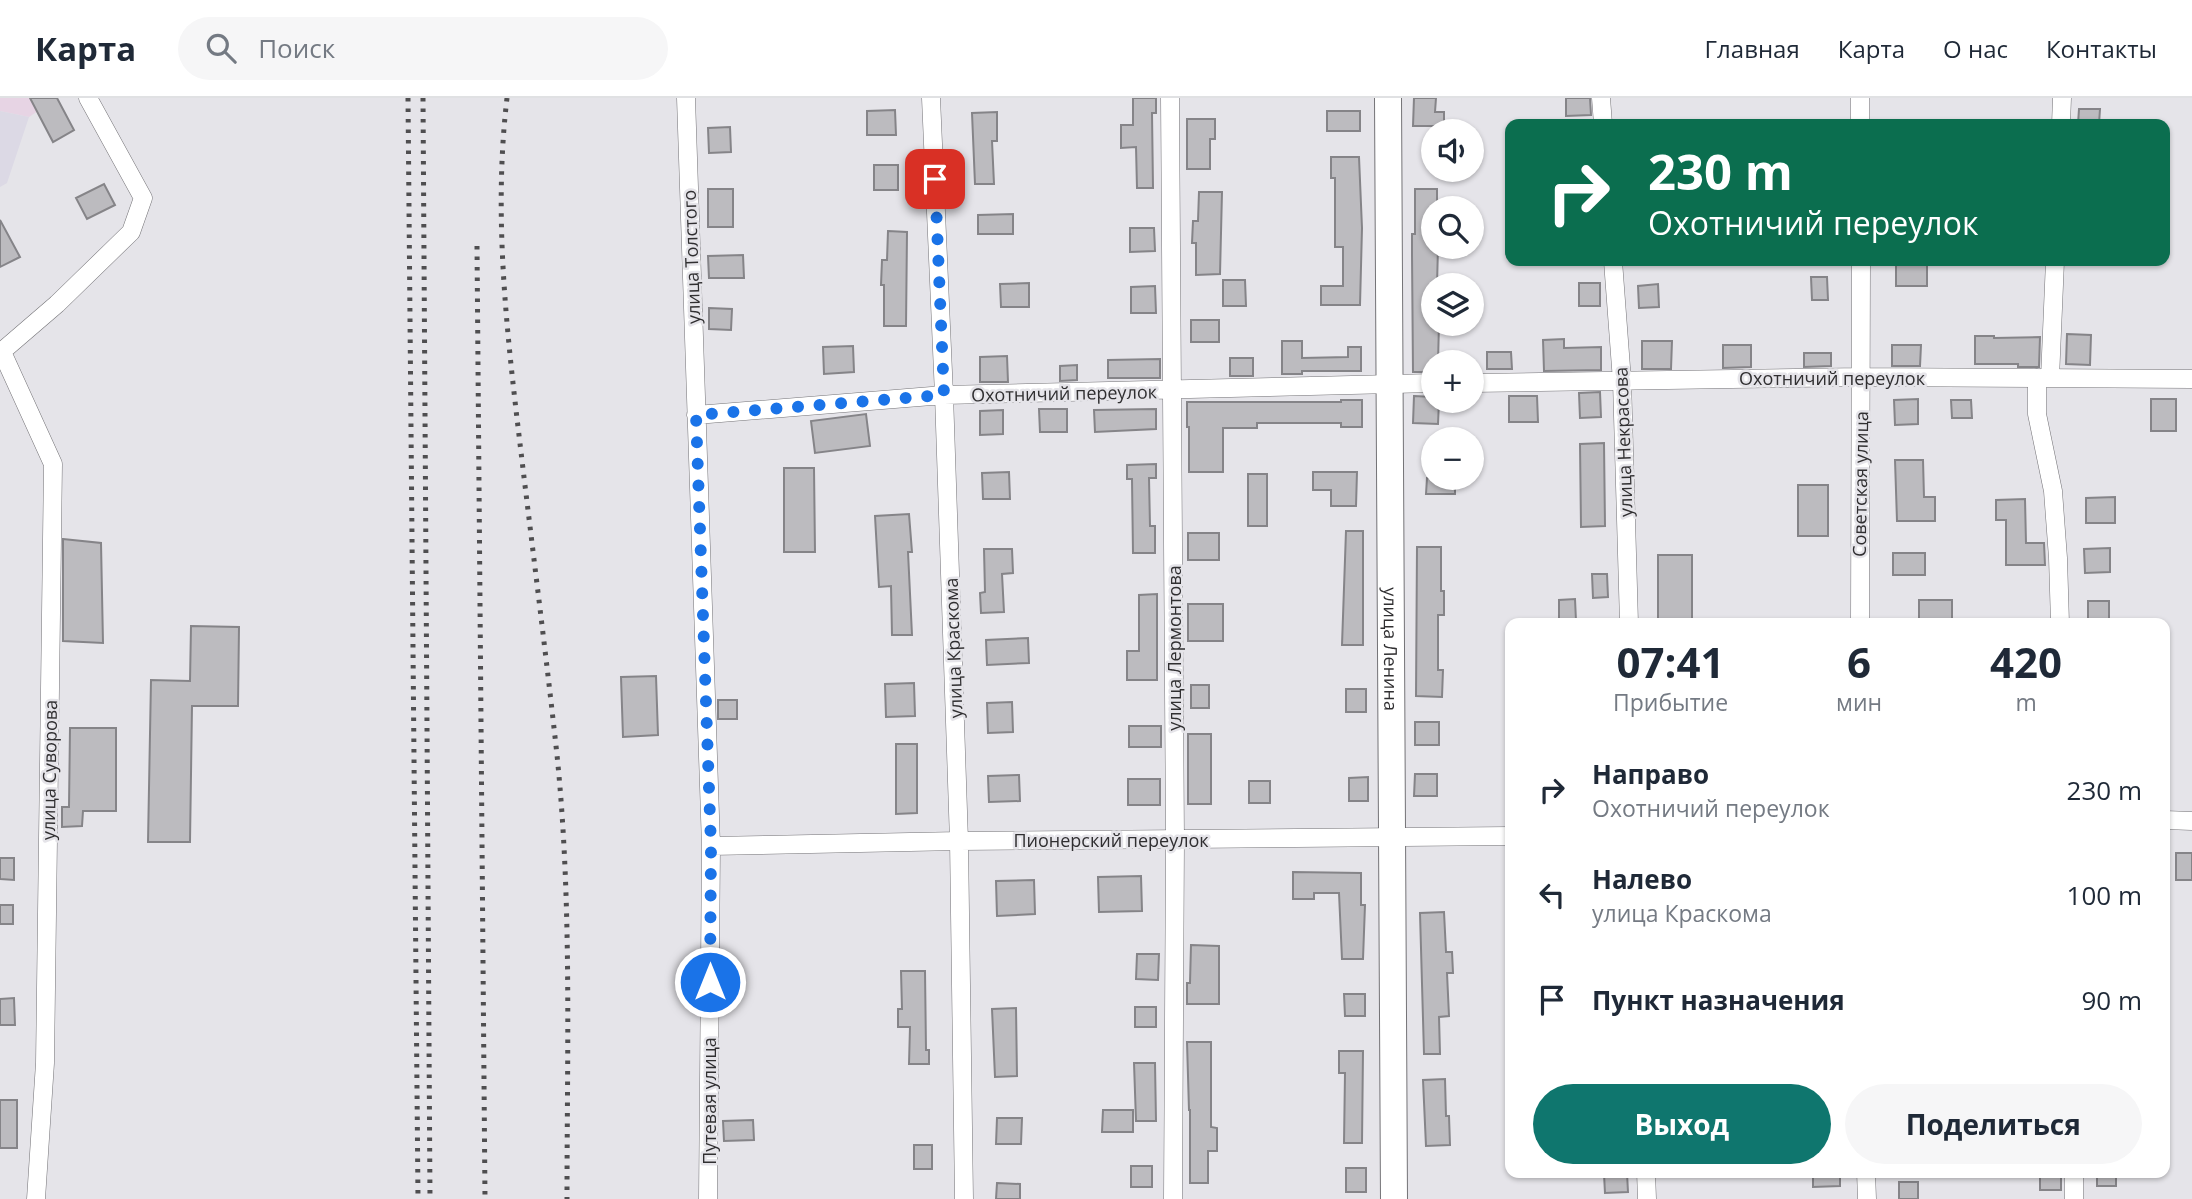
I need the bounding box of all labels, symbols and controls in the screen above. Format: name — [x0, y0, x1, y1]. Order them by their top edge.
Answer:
search box — [178, 17, 668, 80]
text: Карта — [35, 26, 136, 71]
icon: search — [202, 29, 240, 67]
text: Поиск — [258, 30, 335, 66]
text: Главная — [1705, 32, 1800, 65]
text: Карта — [1838, 32, 1905, 65]
text: О нас — [1943, 32, 2008, 65]
text: Контакты — [2046, 32, 2157, 65]
map controls — [1421, 119, 1484, 490]
button: sound — [1421, 119, 1484, 182]
text: 230 m — [1648, 138, 1793, 204]
icon: right — [1533, 147, 1624, 238]
pin — [905, 149, 965, 209]
icon: arrive — [916, 160, 954, 198]
street label: улица Толстого — [677, 189, 705, 325]
button: search — [1421, 196, 1484, 259]
text: Охотничий переулок — [1648, 201, 1978, 244]
button: layers — [1421, 273, 1484, 336]
button: + — [1421, 350, 1484, 413]
street label: Охотничий переулок — [1739, 366, 1926, 390]
street label: улица Некрасова — [1608, 367, 1638, 517]
street label: Охотничий переулок — [971, 379, 1158, 407]
street label: Советская улица — [1847, 411, 1873, 557]
button: − — [1421, 427, 1484, 490]
street label: улица Лермонтова — [1162, 565, 1186, 731]
street label: улица Краскома — [939, 577, 967, 719]
street label: улица Ленина — [1379, 587, 1403, 711]
text: 07:41 — [1616, 633, 1725, 690]
text: 6 — [1847, 633, 1871, 690]
text: 420 — [1990, 633, 2062, 690]
text: Прибытие — [1613, 686, 1728, 718]
text: мин — [1836, 686, 1882, 718]
text: m — [2015, 686, 2037, 718]
street label: улица Суворова — [36, 700, 62, 840]
text: Направо — [1592, 756, 1709, 792]
icon: right — [1533, 771, 1571, 809]
text: 230 m — [2067, 772, 2142, 808]
text: Охотничий переулок — [1592, 792, 1830, 824]
street label: Пионерский переулок — [1013, 828, 1209, 852]
text: Налево — [1592, 861, 1692, 897]
icon: left — [1533, 876, 1571, 914]
text: 100 m — [2067, 877, 2142, 913]
text: улица Краскома — [1592, 897, 1772, 929]
position arrow — [673, 945, 747, 1019]
icon: arrive — [1533, 981, 1571, 1019]
text: Пункт назначения — [1592, 982, 1845, 1018]
text: 90 m — [2081, 982, 2142, 1018]
street label: Путевая улица — [697, 1037, 721, 1165]
button: Выход — [1533, 1084, 1831, 1164]
button: Поделиться — [1845, 1084, 2142, 1164]

